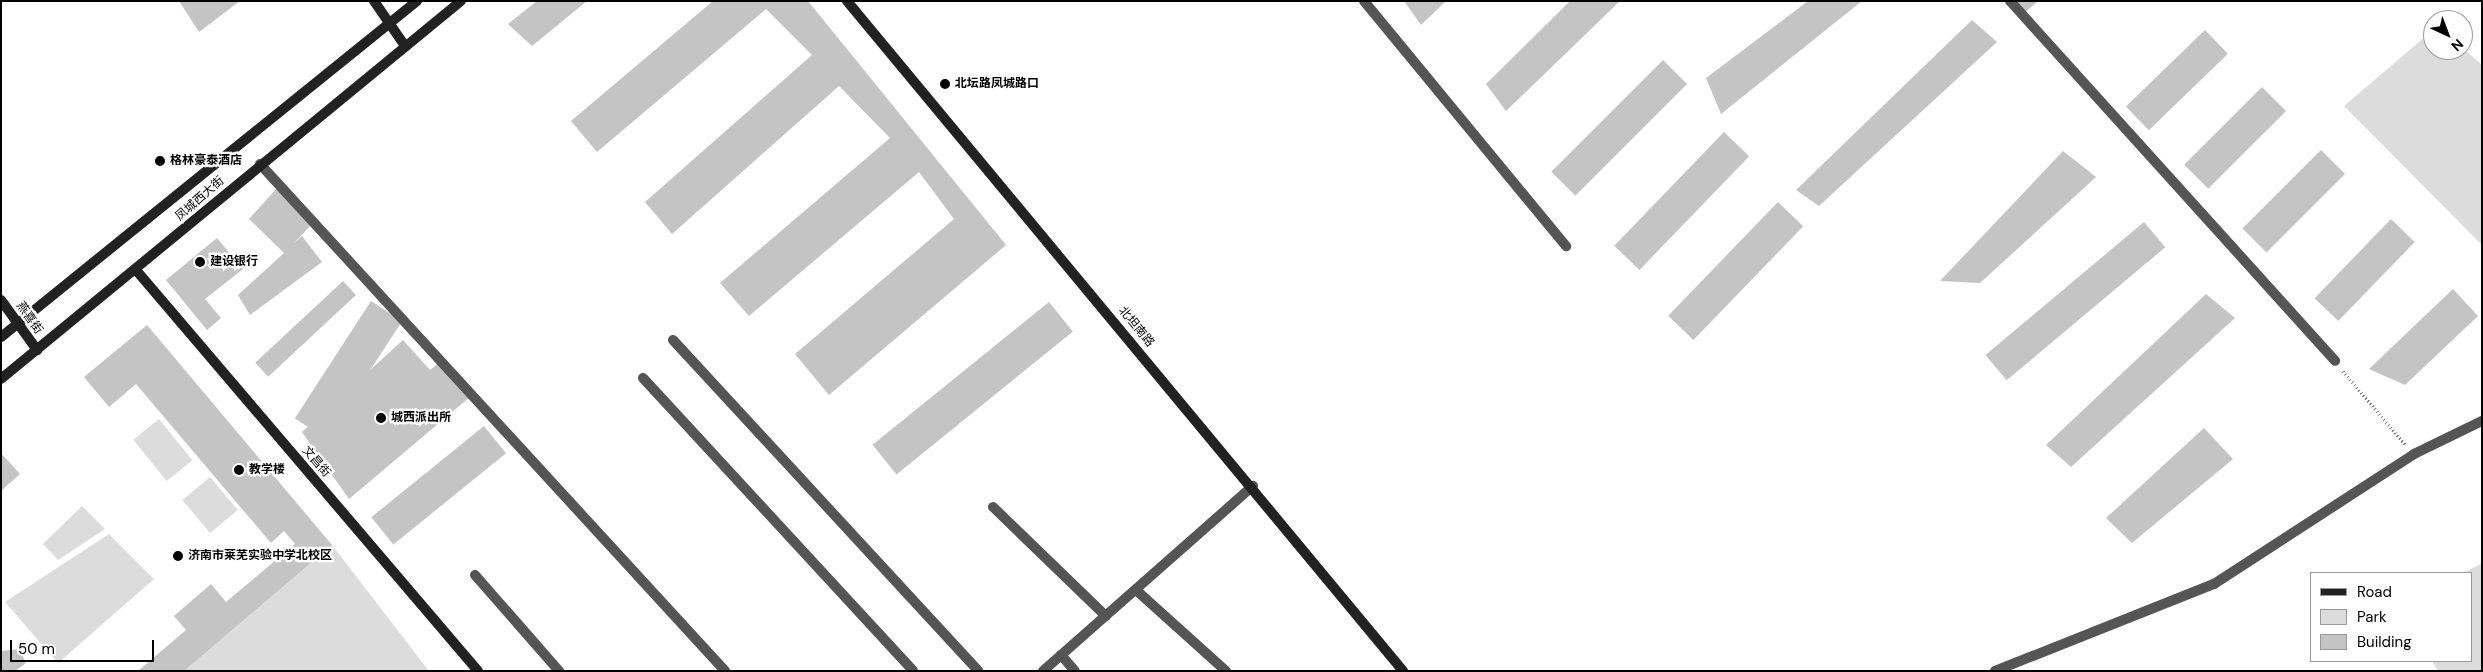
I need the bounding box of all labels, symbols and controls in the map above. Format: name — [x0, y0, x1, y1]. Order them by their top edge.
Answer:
north arrow — [2423, 10, 2473, 60]
text: N — [2448, 35, 2467, 55]
place label: 北坛路凤城路口 — [955, 77, 1039, 91]
marker: 北坛路凤城路口 — [939, 78, 951, 90]
place label: 格林豪泰酒店 — [170, 154, 242, 168]
marker: 格林豪泰酒店 — [154, 155, 166, 167]
street label: 凤城西大街 — [173, 174, 227, 224]
place label: 建设银行 — [210, 255, 258, 269]
marker: 建设银行 — [194, 256, 206, 268]
street label: 燕喜街 — [13, 299, 45, 337]
street label: 北坦南路 — [1115, 304, 1157, 350]
place label: 城西派出所 — [391, 411, 451, 425]
marker: 城西派出所 — [375, 412, 387, 424]
street label: 文昌街 — [299, 444, 333, 480]
place label: 教学楼 — [249, 463, 285, 477]
marker: 教学楼 — [233, 464, 245, 476]
place label: 济南市莱芜实验中学北校区 — [188, 549, 332, 563]
marker: 济南市莱芜实验中学北校区 — [172, 550, 184, 562]
legend — [2310, 572, 2473, 662]
text: Road — [2357, 582, 2392, 602]
text: Park — [2357, 607, 2387, 627]
scale bar — [12, 630, 156, 662]
text: Building — [2357, 632, 2412, 652]
text: 50 m — [18, 639, 55, 659]

